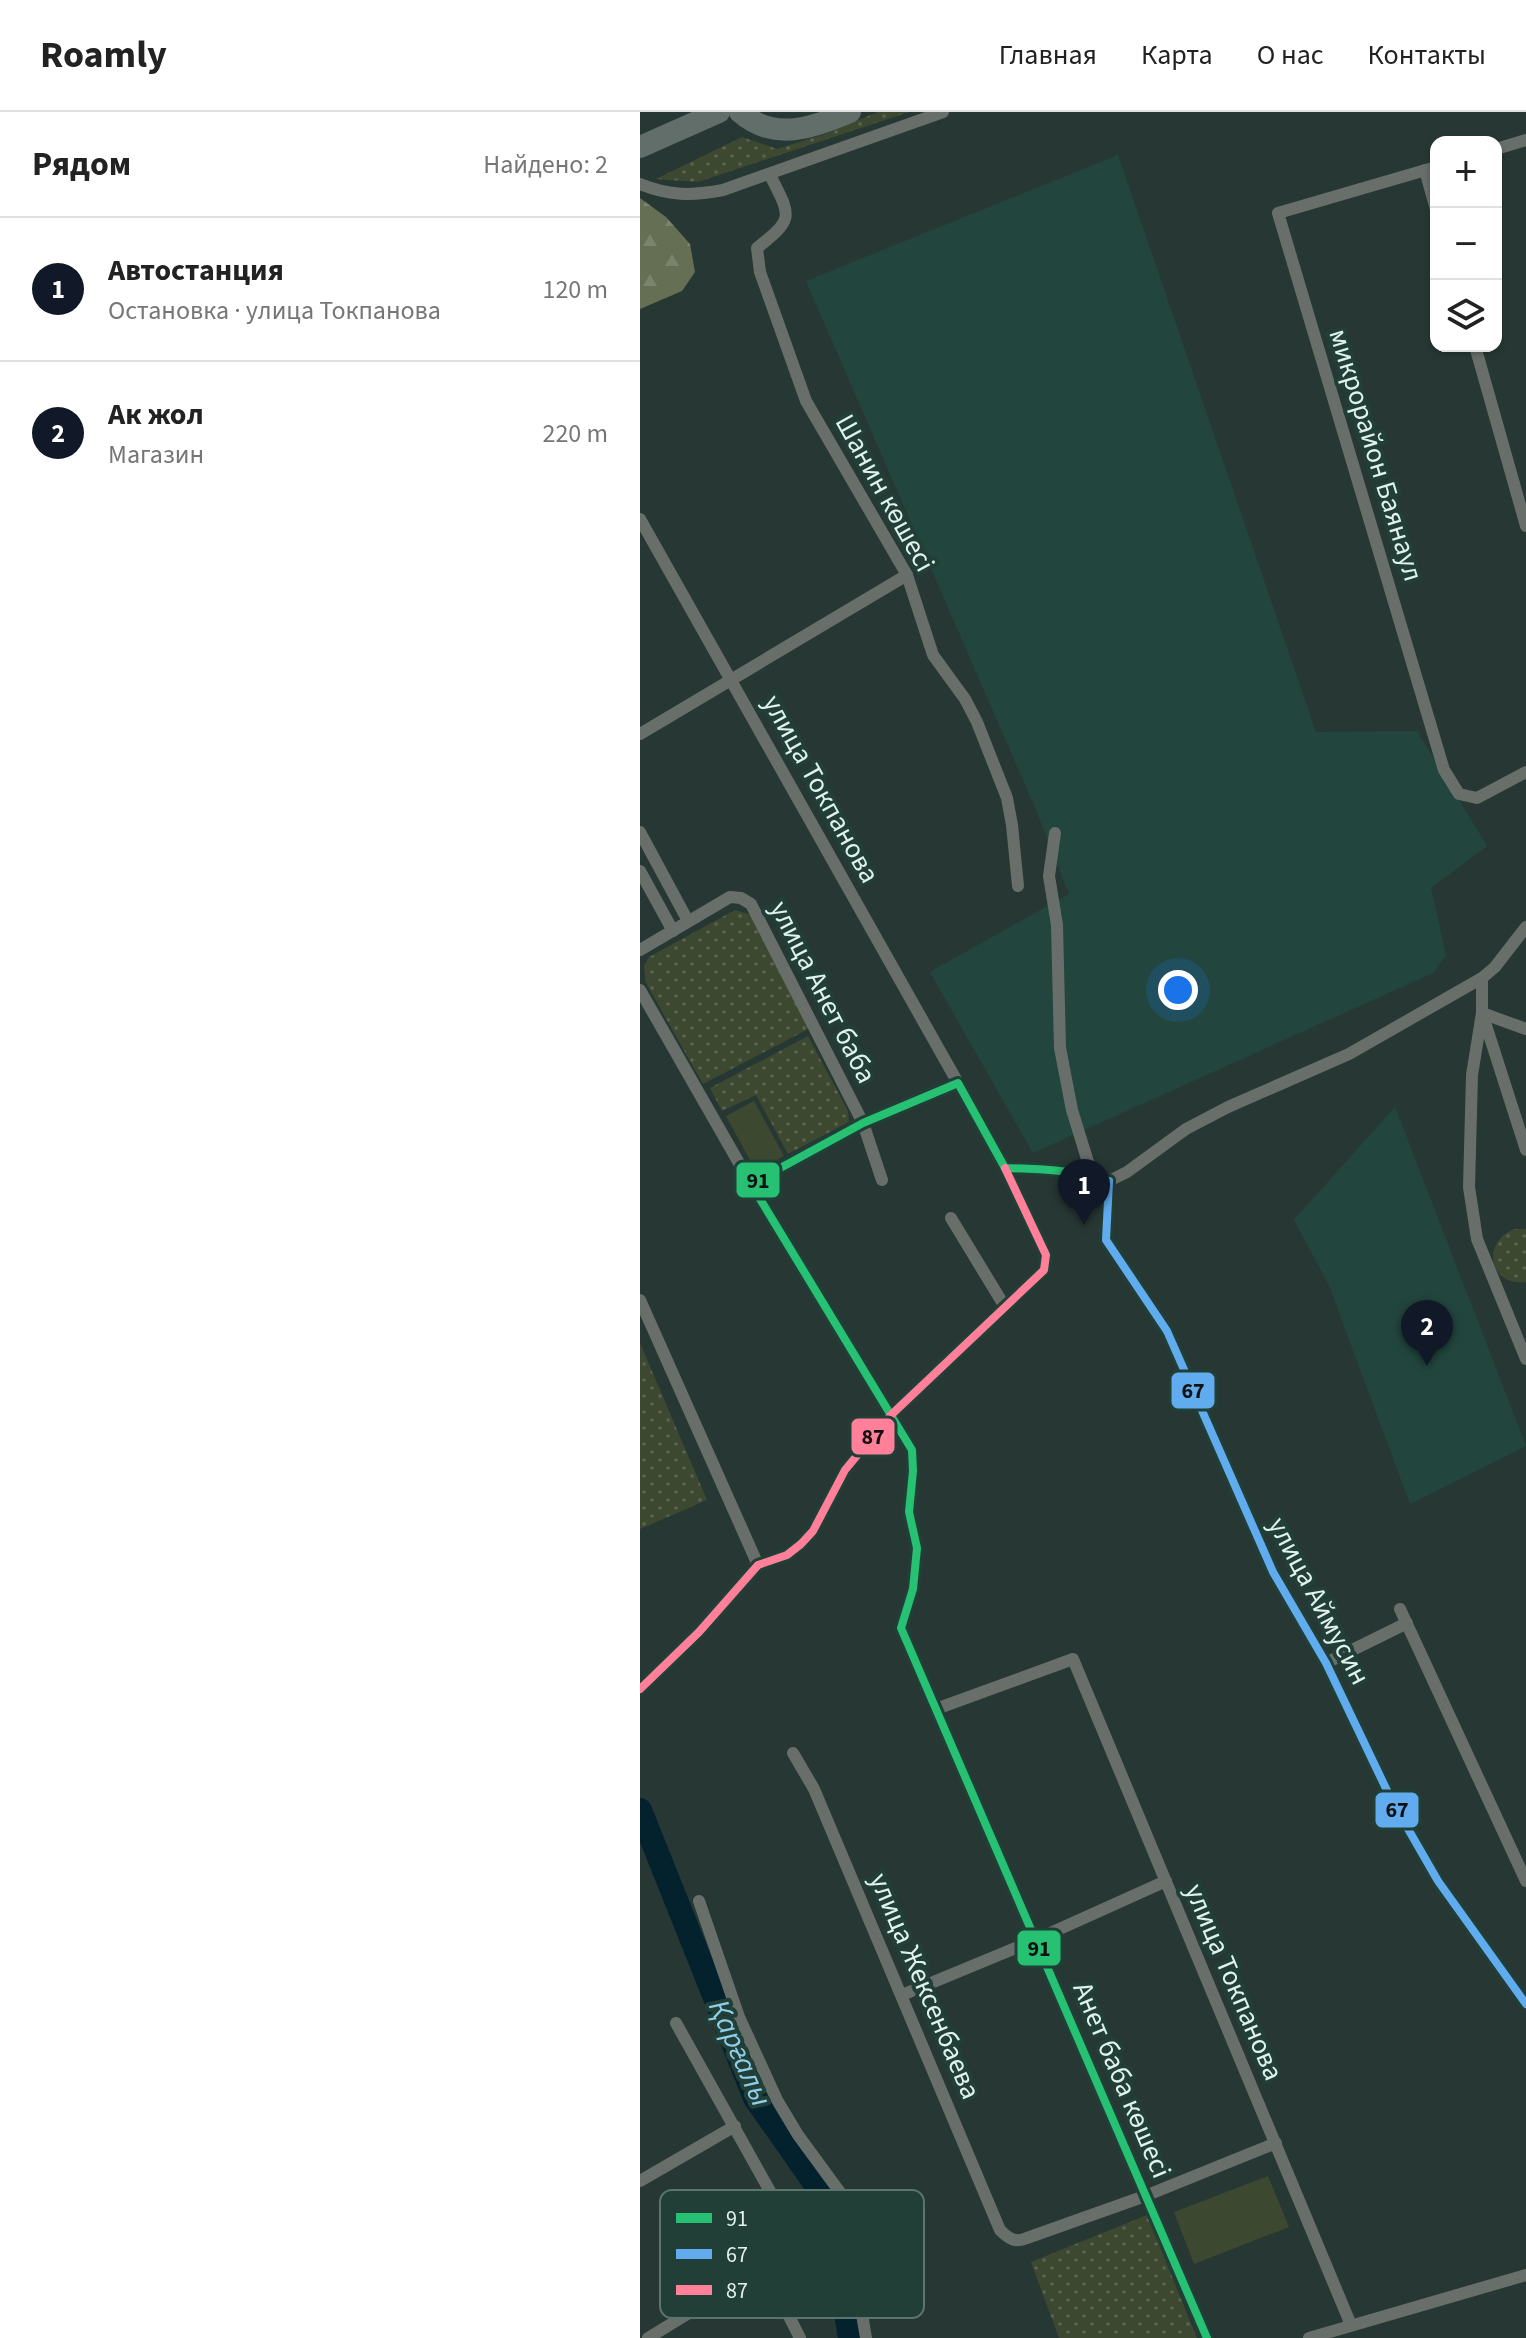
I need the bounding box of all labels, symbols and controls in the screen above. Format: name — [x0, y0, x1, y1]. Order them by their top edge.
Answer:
text: Roamly — [40, 28, 167, 82]
text: Главная — [999, 35, 1097, 75]
text: Карта — [1141, 35, 1213, 75]
text: О нас — [1257, 35, 1324, 75]
text: Контакты — [1368, 35, 1486, 75]
map controls — [1430, 136, 1502, 352]
button: + — [1430, 136, 1502, 208]
text: Рядом — [32, 140, 131, 189]
text: Найдено: 2 — [483, 146, 608, 183]
button: − — [1430, 208, 1502, 280]
text: Автостанция — [108, 249, 284, 292]
text: 1 — [51, 271, 65, 308]
text: 120 m — [542, 271, 608, 308]
button: layers — [1430, 280, 1502, 352]
text: Остановка · улица Токпанова — [108, 292, 441, 329]
street label: микрорайон Баянаул — [1319, 324, 1433, 586]
text: Ак жол — [108, 393, 204, 436]
street label: Шанин көшесі — [825, 407, 945, 579]
text: 2 — [51, 415, 65, 452]
text: 220 m — [542, 415, 608, 452]
text: Магазин — [108, 436, 204, 473]
street label: улица Токпанова — [753, 687, 889, 891]
street label: улица Анет баба — [760, 894, 886, 1090]
your location — [1158, 970, 1198, 1010]
pin: 1 — [1058, 1159, 1110, 1225]
line badge: 91 — [735, 1161, 781, 1199]
text: 91 — [746, 1165, 770, 1197]
pin: 2 — [1401, 1300, 1453, 1366]
line badge: 67 — [1170, 1371, 1216, 1410]
text: 67 — [1181, 1375, 1205, 1407]
line badge: 87 — [850, 1417, 896, 1456]
text: 87 — [861, 1421, 885, 1453]
street label: улица Аймусин — [1258, 1510, 1380, 1692]
line badge: 67 — [1374, 1791, 1420, 1829]
text: 67 — [1385, 1794, 1409, 1826]
street label: улица Жексенбаева — [859, 1867, 991, 2105]
street label: улица Токпанова — [1175, 1878, 1293, 2086]
line badge: 91 — [1016, 1929, 1062, 1967]
text: 91 — [1027, 1933, 1051, 1965]
street label: Анет баба көшесі — [1063, 1976, 1181, 2184]
water label: Қарғалы — [697, 1993, 783, 2113]
legend — [660, 2190, 924, 2318]
text: 91 — [726, 2203, 748, 2235]
text: 67 — [726, 2239, 748, 2271]
text: 87 — [726, 2275, 748, 2307]

